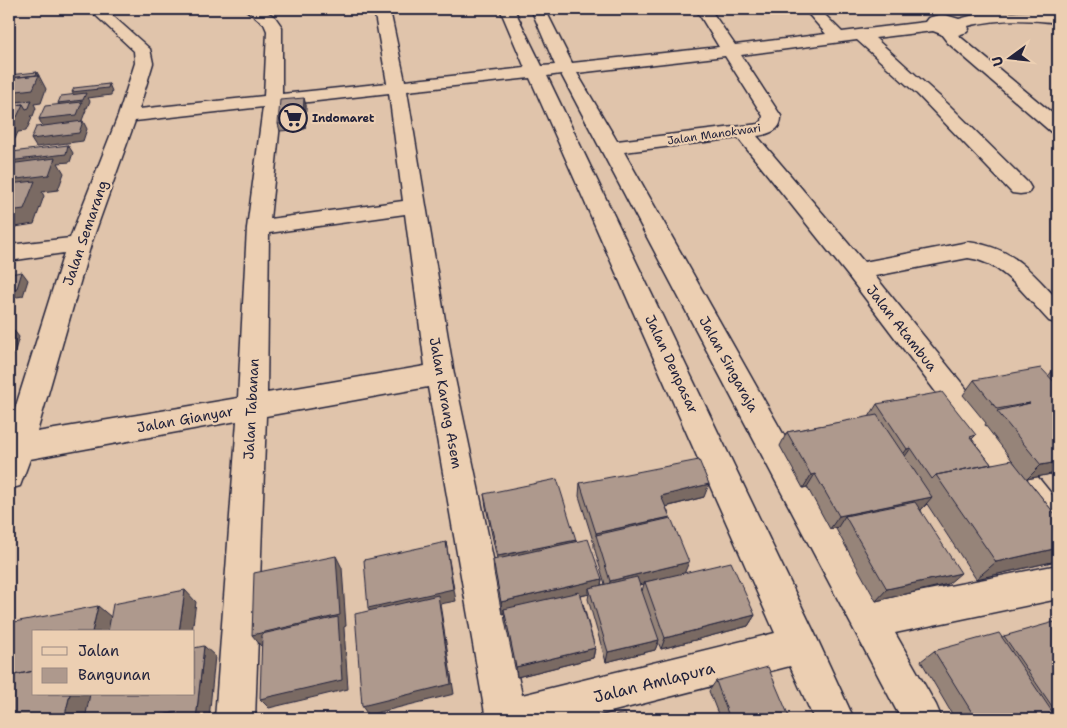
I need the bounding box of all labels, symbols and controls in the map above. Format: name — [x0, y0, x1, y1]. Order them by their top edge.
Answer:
north arrow — [984, 32, 1034, 82]
text: U — [988, 54, 1007, 68]
supermarket icon: Indomaret — [278, 103, 308, 133]
place label: Indomaret — [312, 111, 375, 126]
street label: Jalan Manokwari — [666, 120, 762, 149]
street label: Jalan Semarang — [59, 178, 111, 288]
street label: Jalan Atambua — [863, 281, 942, 375]
street label: Jalan Denpasar — [641, 312, 703, 417]
street label: Jalan Singaraja — [695, 313, 763, 415]
street label: Jalan Karang Asem — [426, 336, 466, 470]
street label: Jalan Tabanan — [239, 357, 263, 460]
street label: Jalan Gianyar — [135, 402, 235, 436]
legend — [32, 630, 195, 696]
text: Jalan — [78, 641, 119, 661]
street label: Jalan Amlapura — [591, 657, 717, 708]
text: Bangunan — [78, 665, 150, 685]

